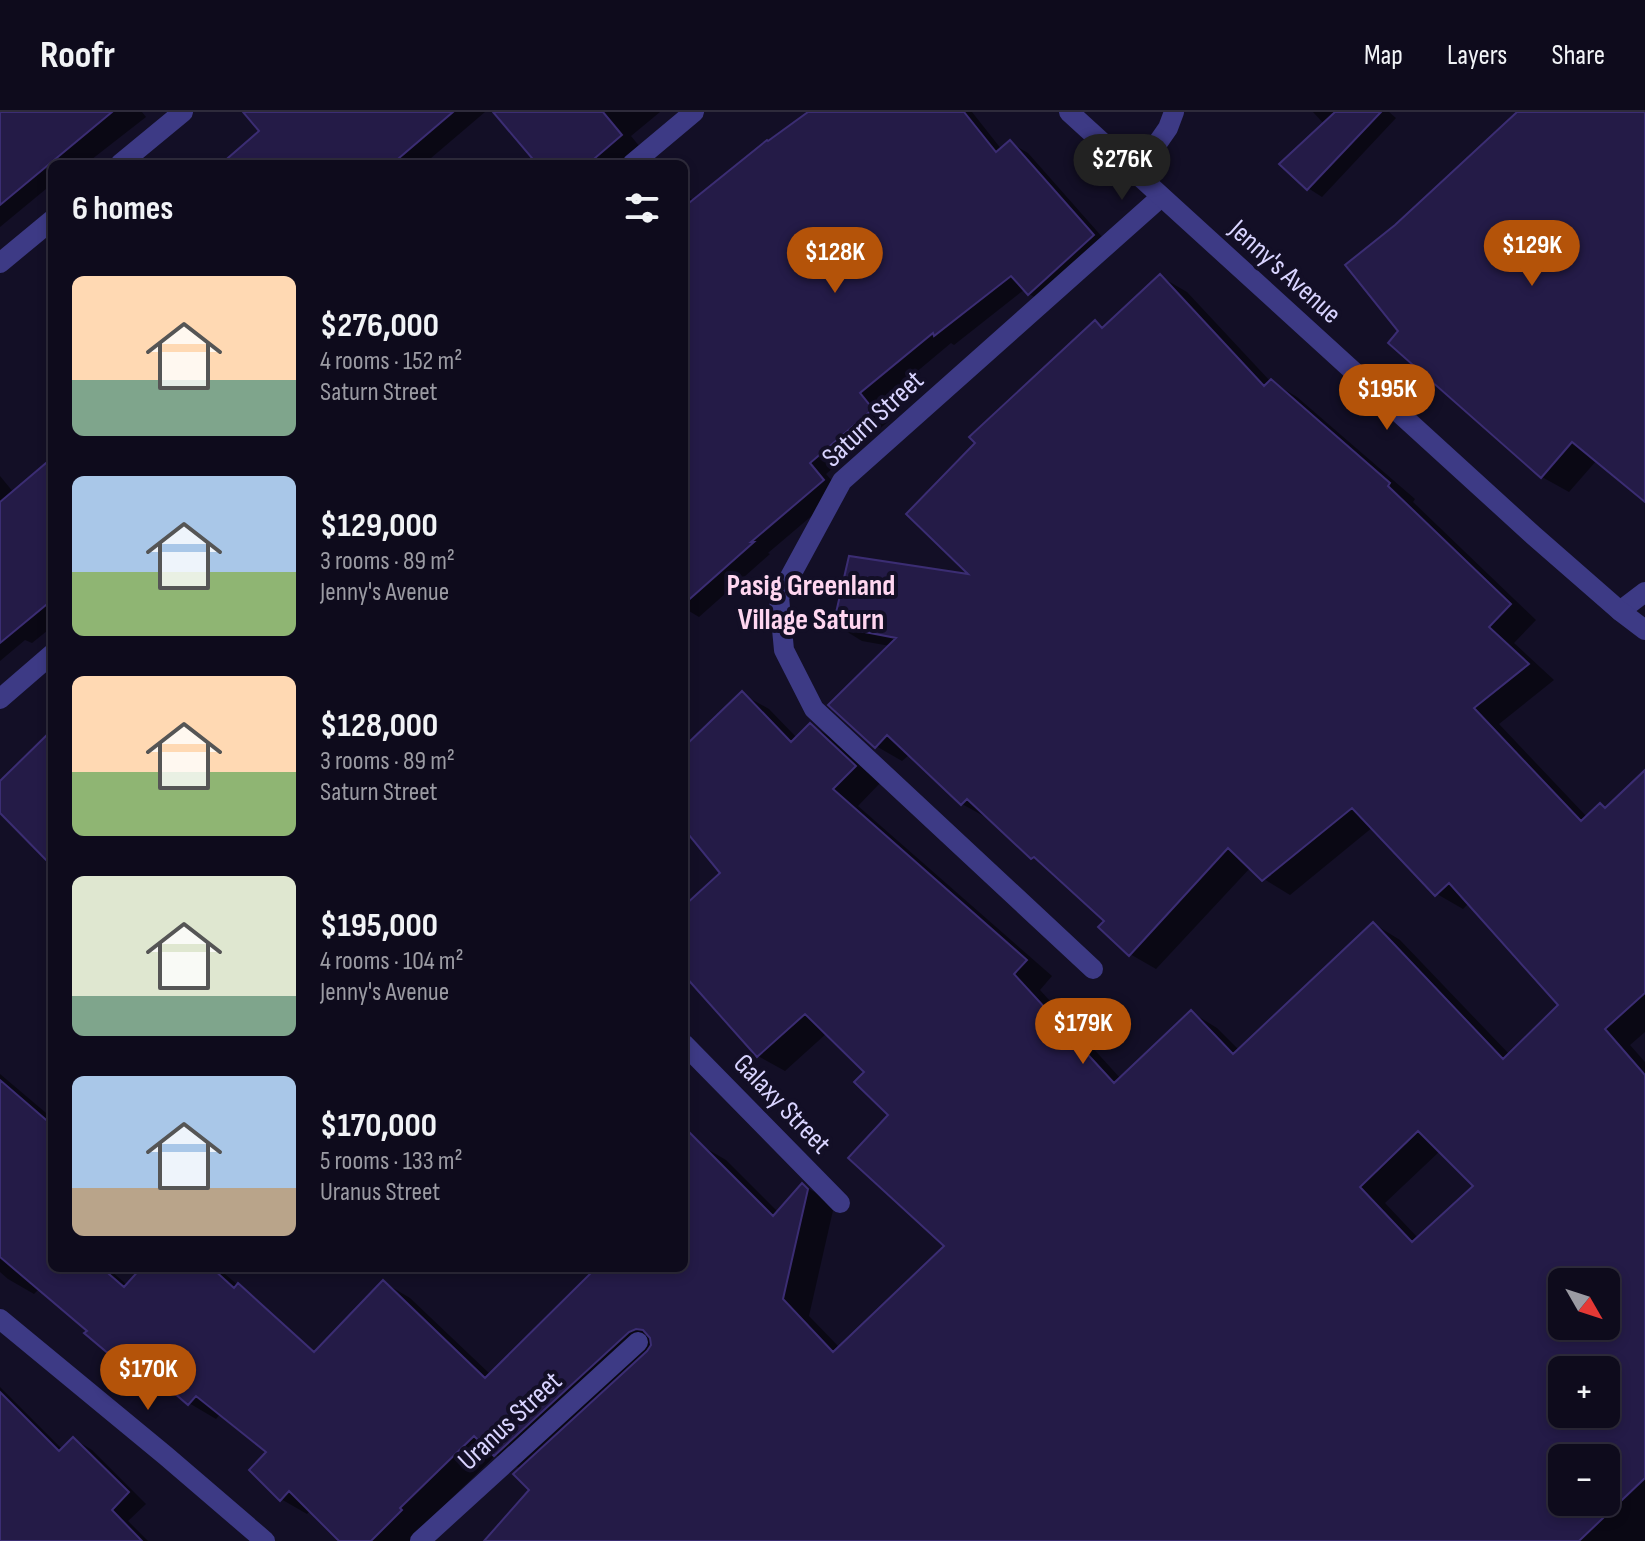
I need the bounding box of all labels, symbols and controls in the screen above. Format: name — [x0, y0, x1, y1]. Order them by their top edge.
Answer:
text: Roofr — [40, 33, 115, 78]
text: Map — [1364, 39, 1403, 72]
text: Layers — [1447, 39, 1507, 72]
text: Share — [1551, 39, 1605, 72]
pin: $276K — [1066, 134, 1178, 202]
text: $276K — [1091, 144, 1153, 175]
icon: filters — [620, 186, 664, 230]
text: 6 homes — [72, 188, 173, 229]
street label: Jenny's Avenue — [1222, 213, 1348, 331]
pin: $129K — [1476, 220, 1588, 288]
pin: $128K — [779, 227, 891, 295]
text: $129K — [1502, 230, 1562, 261]
text: $128K — [805, 237, 865, 268]
text: $276,000 — [320, 305, 439, 346]
icon: home — [136, 308, 232, 404]
text: 4 rooms · 152 m² — [320, 346, 462, 377]
street label: Saturn Street — [815, 364, 931, 474]
pin: $195K — [1331, 364, 1443, 432]
text: $195K — [1357, 374, 1417, 405]
text: Saturn Street — [320, 377, 438, 408]
text: $129,000 — [320, 505, 438, 546]
icon: home — [136, 508, 232, 604]
text: 3 rooms · 89 m² — [320, 546, 455, 577]
district label: Pasig Greenland Village Saturn — [727, 568, 895, 638]
text: Jenny's Avenue — [320, 577, 449, 608]
text: $128,000 — [320, 705, 438, 746]
icon: home — [136, 708, 232, 804]
text: 3 rooms · 89 m² — [320, 746, 455, 777]
text: Saturn Street — [320, 777, 438, 808]
text: $195,000 — [320, 905, 438, 946]
icon: home — [136, 908, 232, 1004]
text: 4 rooms · 104 m² — [320, 946, 464, 977]
text: Jenny's Avenue — [320, 977, 449, 1008]
pin: $179K — [1027, 998, 1139, 1066]
text: $179K — [1053, 1008, 1113, 1039]
street label: Galaxy Street — [727, 1047, 837, 1161]
text: $170,000 — [320, 1105, 437, 1146]
icon: home — [136, 1108, 232, 1204]
text: 5 rooms · 133 m² — [320, 1146, 462, 1177]
text: Uranus Street — [320, 1177, 440, 1208]
north arrow — [1548, 1268, 1620, 1340]
map controls — [1548, 1268, 1620, 1516]
pin: $170K — [92, 1344, 204, 1412]
text: $170K — [118, 1354, 178, 1385]
button: + — [1548, 1356, 1620, 1428]
street label: Uranus Street — [451, 1365, 569, 1477]
button: − — [1548, 1444, 1620, 1516]

